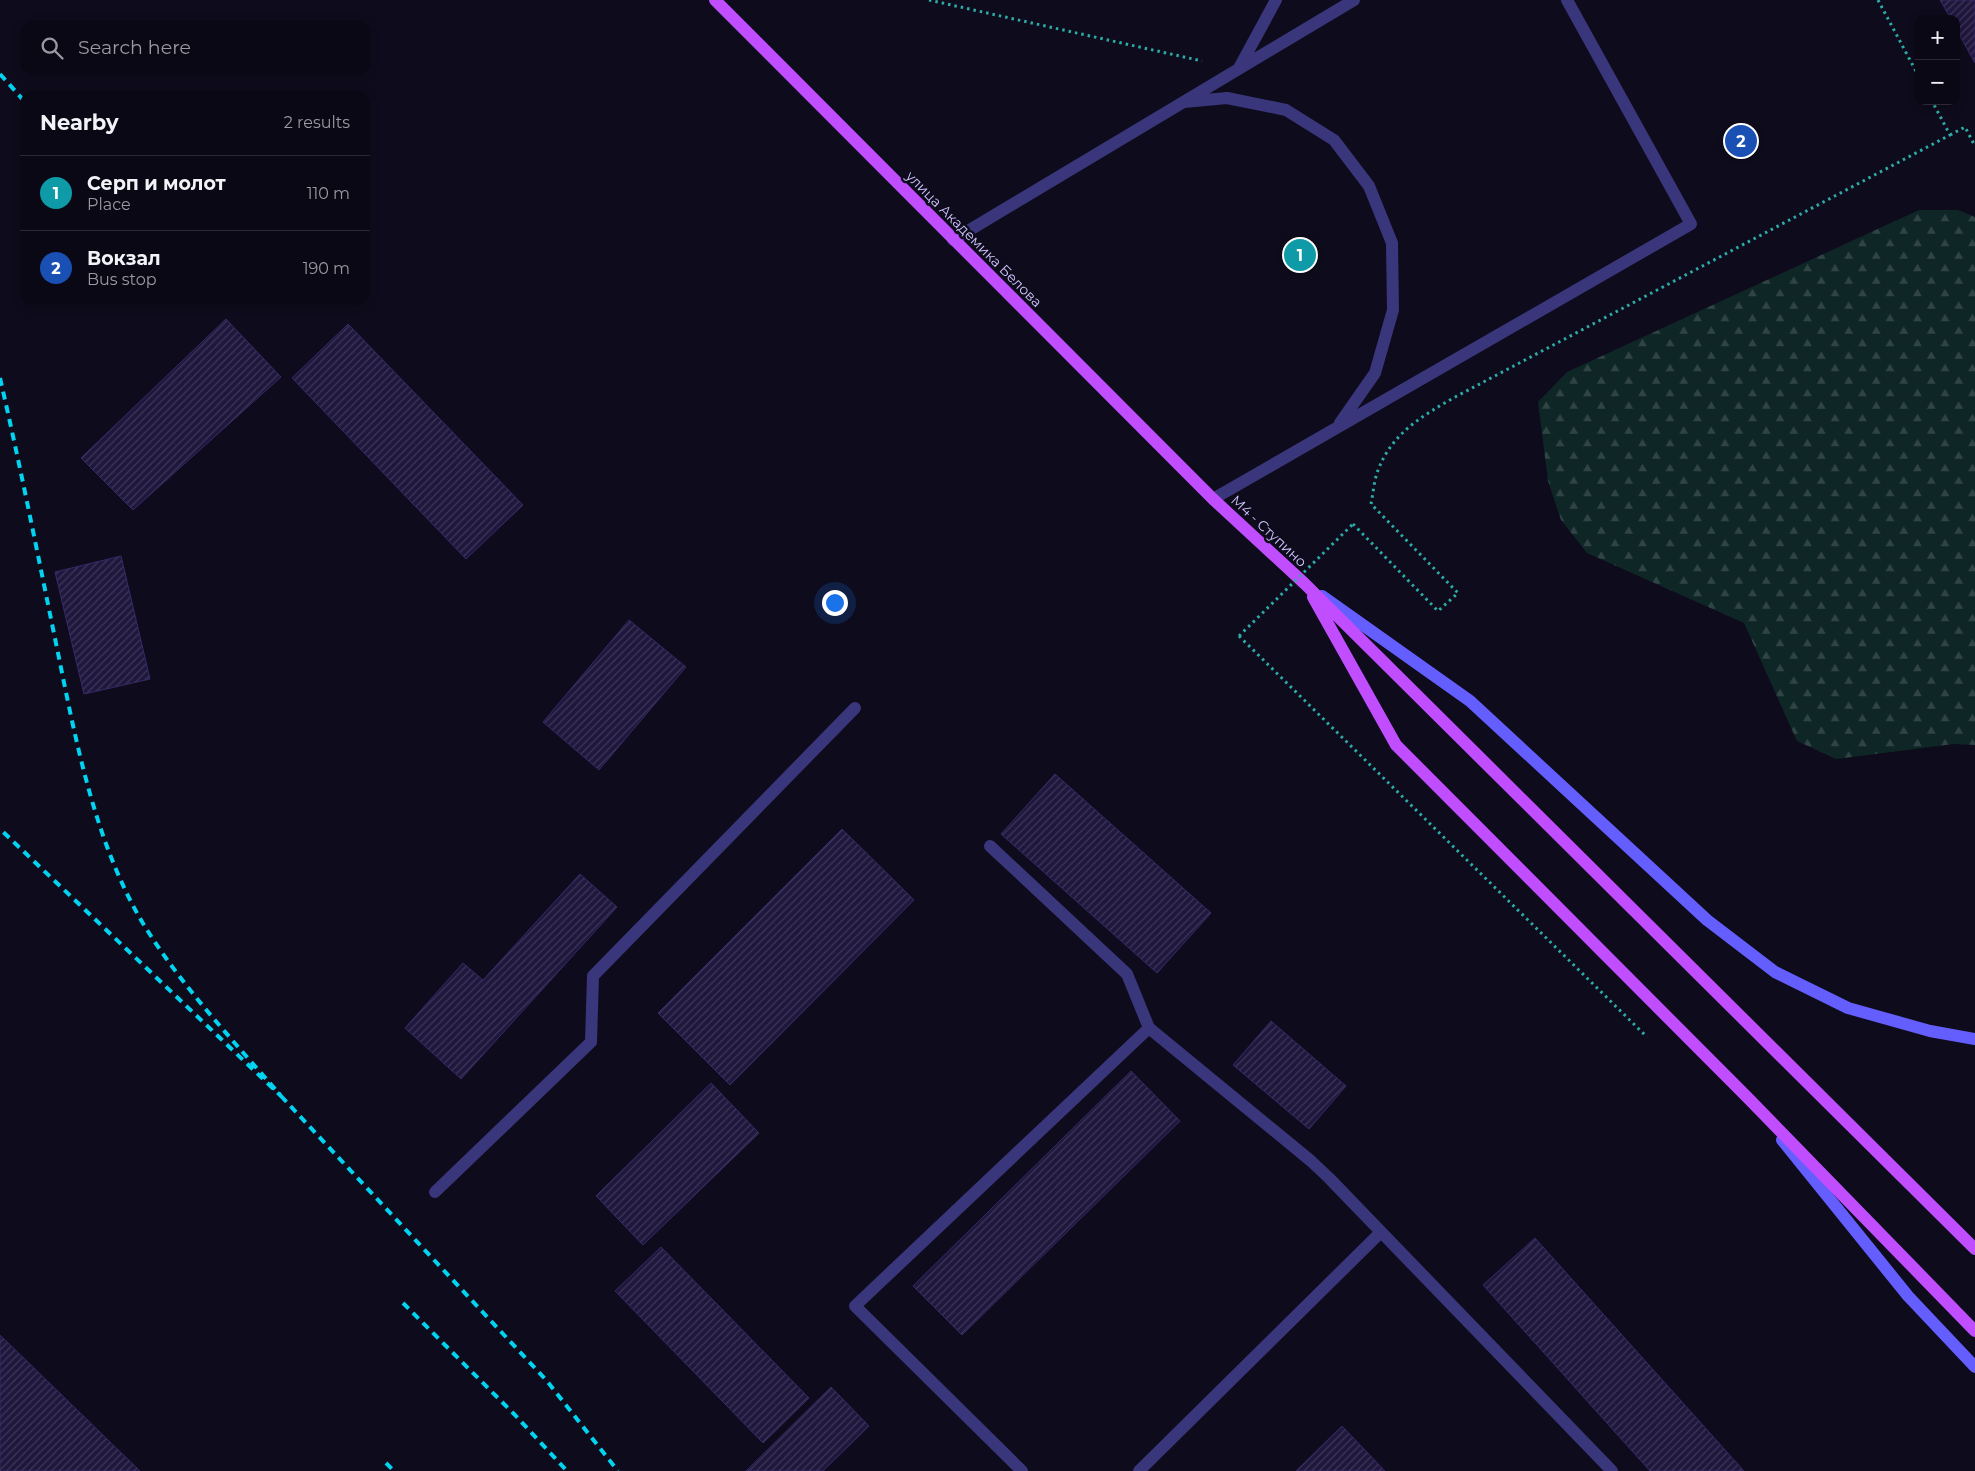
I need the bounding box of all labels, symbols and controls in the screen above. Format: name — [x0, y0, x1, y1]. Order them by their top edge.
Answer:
map controls — [1915, 15, 1960, 105]
button: + — [1915, 15, 1960, 60]
search box — [20, 20, 370, 75]
icon: search — [38, 34, 66, 62]
text: Search here — [78, 36, 191, 59]
button: − — [1915, 60, 1960, 105]
text: Nearby — [40, 110, 119, 135]
text: 2 results — [284, 113, 350, 132]
pin: 2 — [1725, 122, 1757, 160]
street label: улица Академика Белова — [901, 166, 1046, 311]
text: Серп и молот — [87, 172, 226, 195]
text: 1 — [53, 184, 59, 203]
text: 110 m — [307, 184, 350, 203]
text: Place — [87, 195, 131, 214]
pin: 1 — [1284, 236, 1316, 274]
text: Вокзал — [87, 247, 161, 270]
text: 2 — [51, 259, 61, 278]
text: 190 m — [303, 259, 350, 278]
text: Bus stop — [87, 270, 157, 289]
street label: М4 - Ступино — [1227, 491, 1311, 571]
your location — [822, 590, 848, 616]

